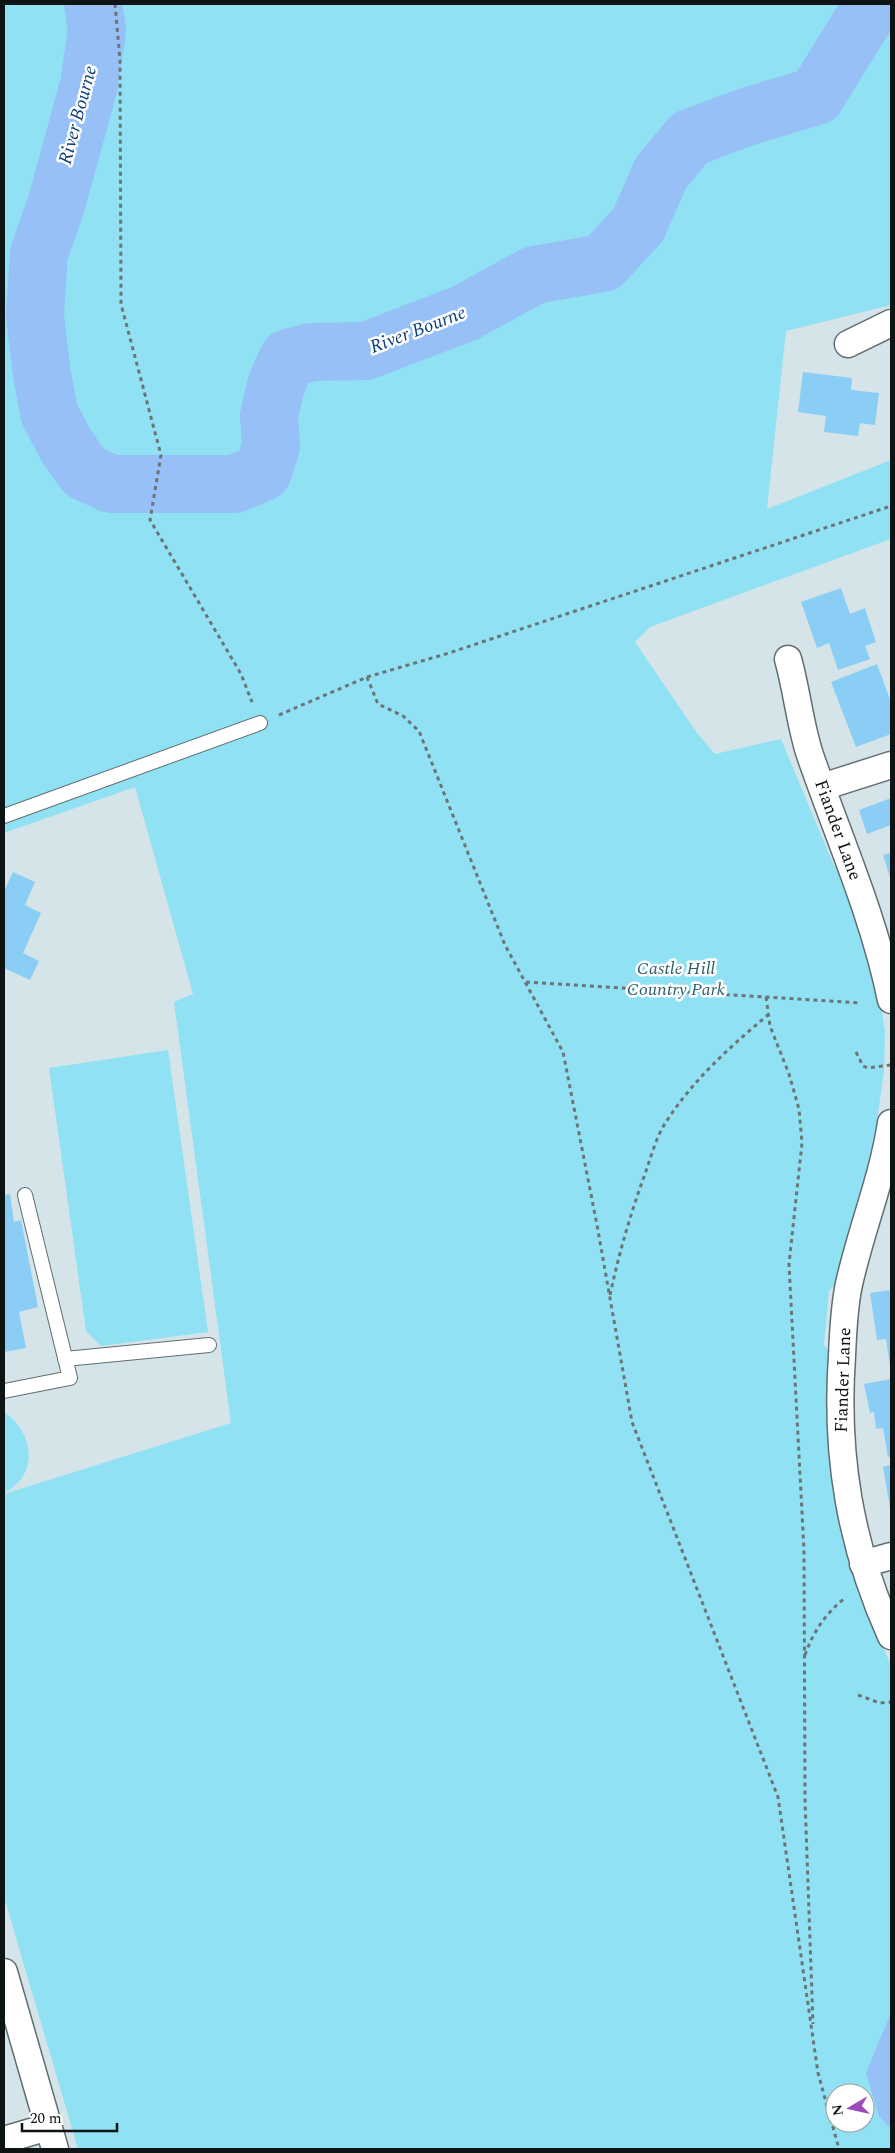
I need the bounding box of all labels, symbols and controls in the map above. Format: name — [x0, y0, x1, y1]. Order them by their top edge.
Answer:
water label: River Bourne — [51, 62, 105, 168]
water label: River Bourne — [366, 298, 470, 362]
street label: Fiander Lane — [807, 776, 869, 884]
park label: Castle Hill Country Park — [627, 955, 726, 1003]
street label: Fiander Lane — [828, 1327, 858, 1433]
north arrow — [825, 2083, 875, 2133]
scale bar — [22, 2100, 118, 2132]
text: N — [826, 2103, 849, 2117]
text: 20 m — [30, 2107, 62, 2130]

